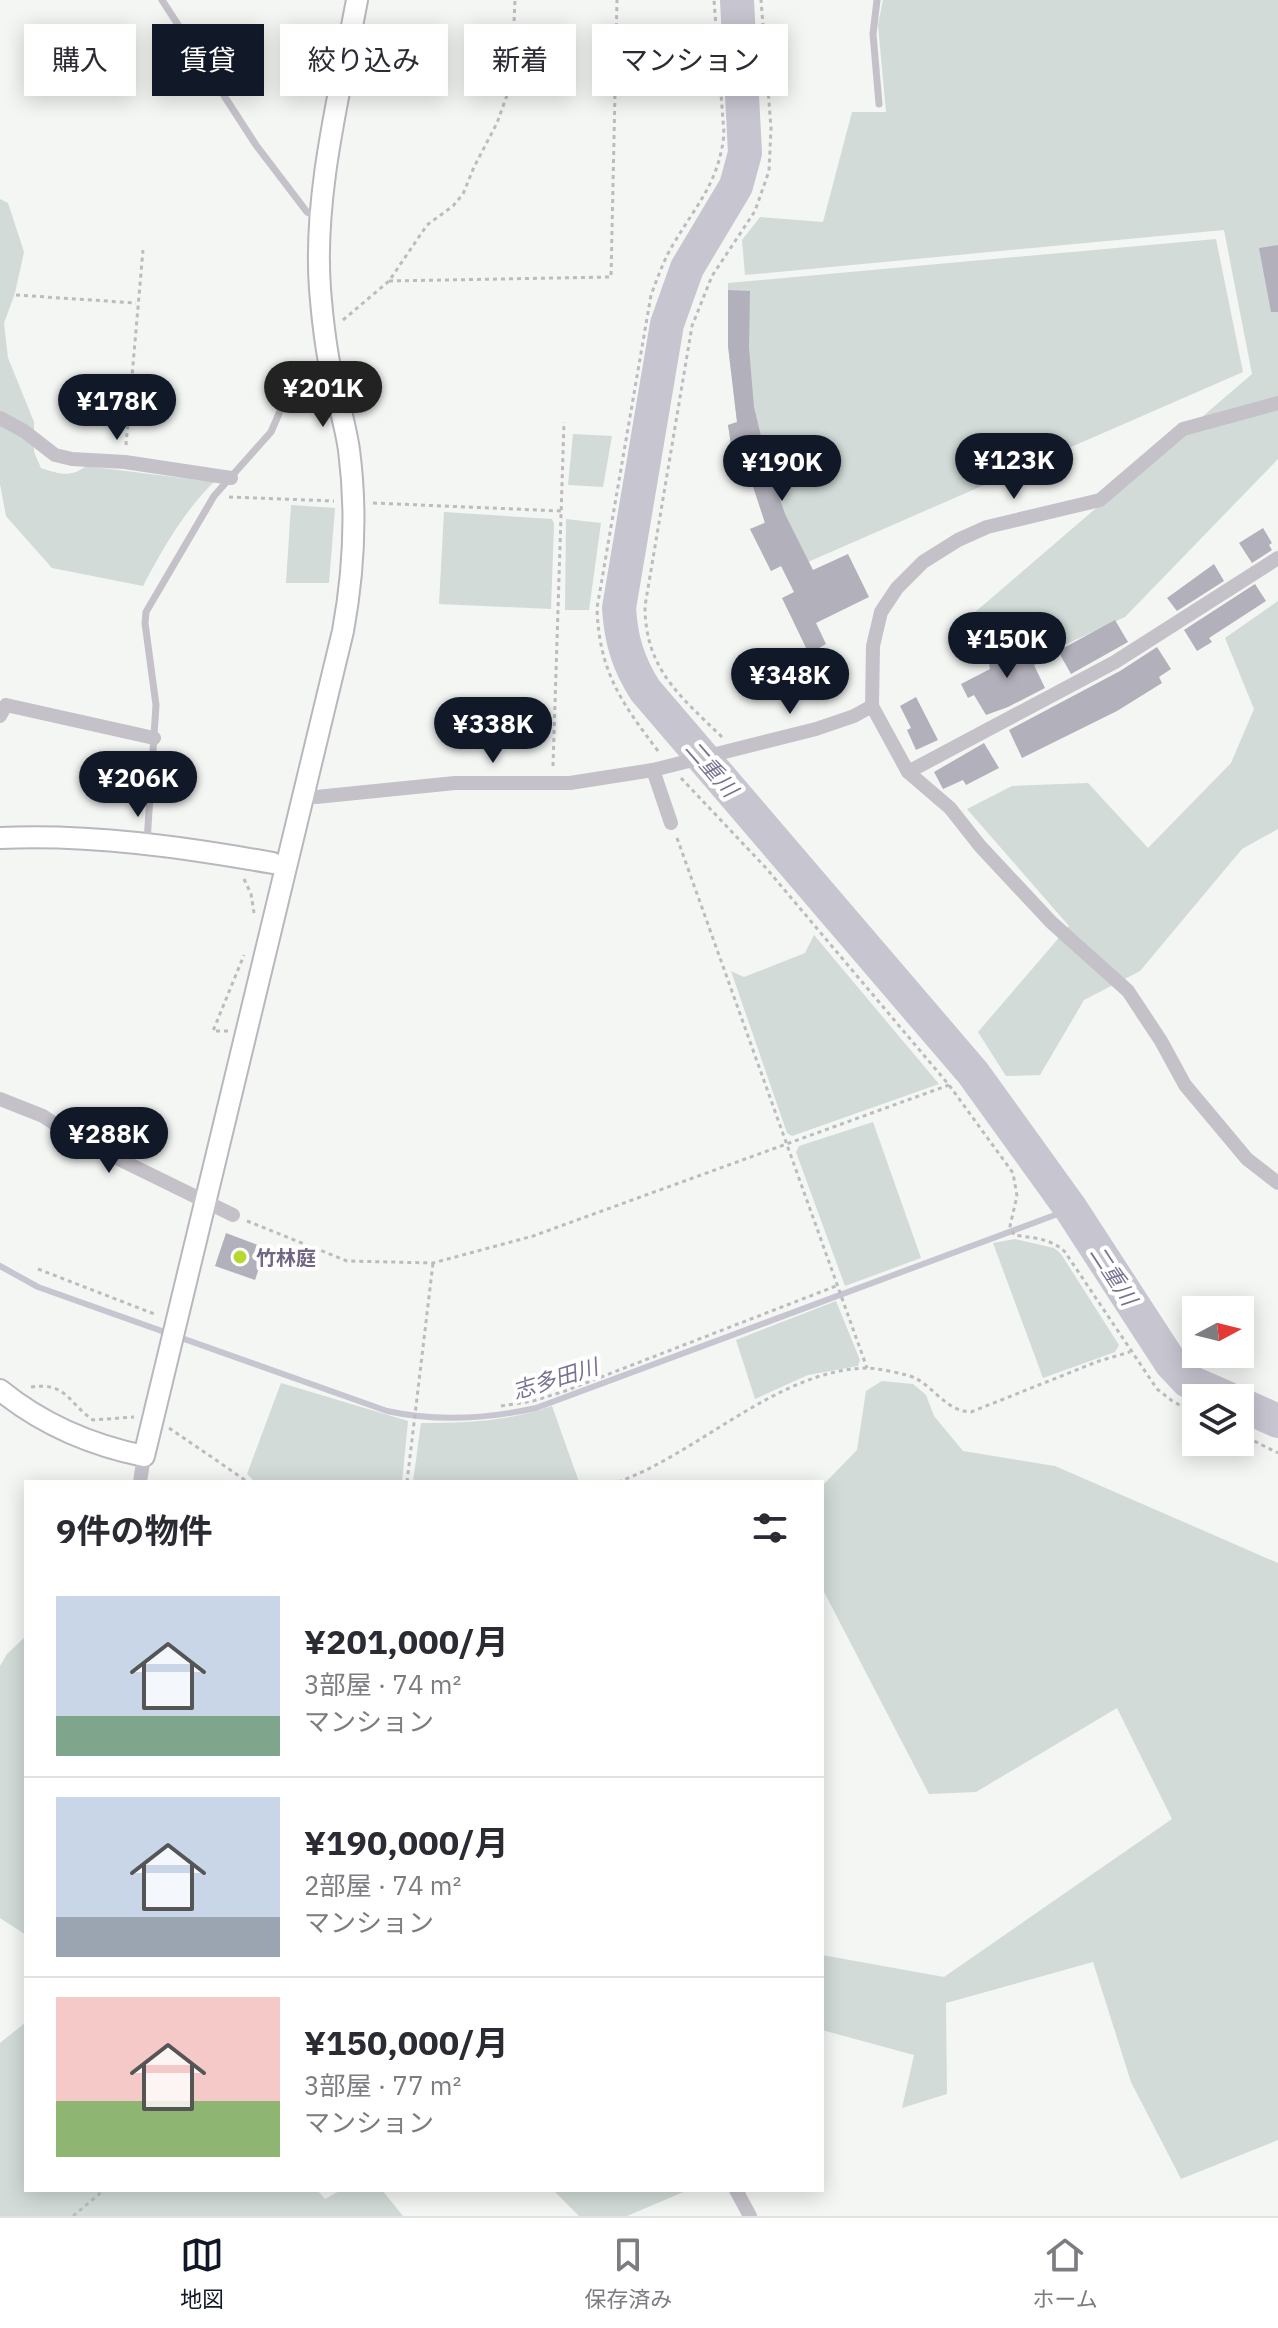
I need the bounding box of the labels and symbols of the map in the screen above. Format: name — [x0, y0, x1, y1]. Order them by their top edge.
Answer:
pin: ¥201K — [267, 361, 379, 429]
pin: ¥178K — [61, 374, 173, 442]
pin: ¥123K — [958, 433, 1070, 501]
pin: ¥190K — [726, 435, 838, 503]
pin: ¥150K — [951, 612, 1063, 680]
pin: ¥348K — [734, 648, 846, 716]
pin: ¥338K — [437, 697, 549, 765]
water label: 二重川 — [679, 734, 746, 804]
pin: ¥206K — [82, 751, 194, 819]
pin: ¥288K — [53, 1107, 165, 1175]
water label: 二重川 — [1084, 1239, 1145, 1312]
place label: 竹林庭 — [256, 1244, 316, 1271]
marker: 竹林庭 — [231, 1248, 249, 1266]
north arrow — [1182, 1296, 1254, 1368]
water label: 志多田川 — [509, 1351, 603, 1405]

